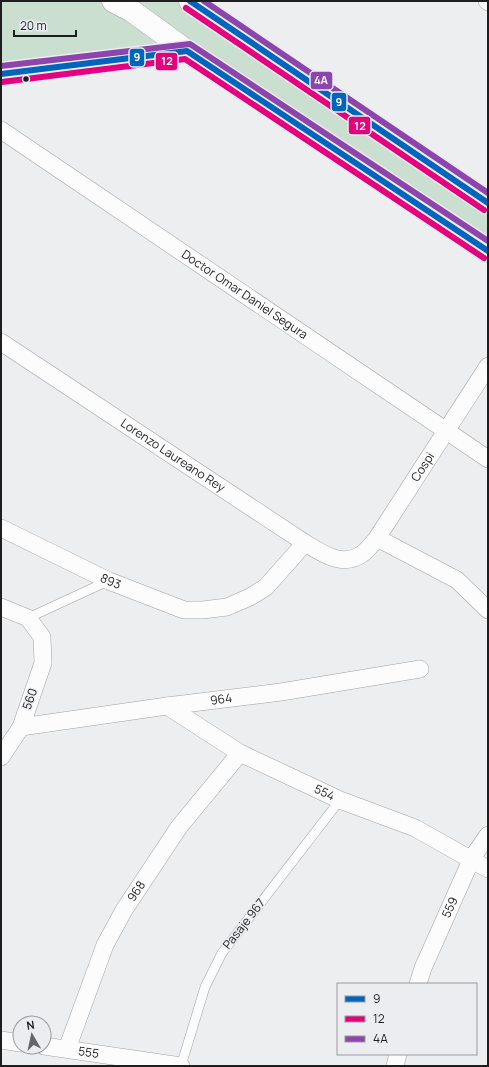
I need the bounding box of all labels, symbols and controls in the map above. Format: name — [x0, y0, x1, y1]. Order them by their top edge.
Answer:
scale bar — [14, 12, 76, 38]
text: 20 m — [20, 17, 47, 34]
line badge: 9 — [129, 48, 145, 67]
text: 9 — [134, 49, 141, 64]
line badge: 12 — [155, 52, 178, 71]
text: 12 — [161, 53, 173, 68]
line badge: 4A — [310, 71, 333, 90]
text: 4A — [314, 72, 329, 87]
unlabelled marker — [21, 74, 31, 84]
line badge: 9 — [331, 92, 347, 112]
text: 9 — [336, 94, 343, 109]
line badge: 12 — [348, 116, 371, 135]
text: 12 — [354, 118, 366, 133]
street label: Doctor Omar Daniel Segura — [178, 245, 311, 343]
street label: Lorenzo Laureano Rey — [118, 414, 229, 496]
street label: Cospi — [407, 449, 438, 485]
street label: 893 — [98, 569, 124, 593]
street label: 560 — [18, 686, 41, 712]
street label: 964 — [209, 689, 233, 709]
street label: 554 — [311, 780, 338, 804]
street label: 968 — [123, 877, 149, 905]
street label: 559 — [437, 894, 462, 920]
street label: Pasaje 967 — [218, 895, 269, 953]
legend — [337, 983, 477, 1055]
text: 9 — [373, 990, 380, 1007]
text: 12 — [373, 1010, 385, 1027]
north arrow — [12, 1015, 52, 1055]
text: N — [25, 1017, 36, 1033]
text: 4A — [373, 1030, 388, 1047]
street label: 555 — [77, 1042, 100, 1062]

